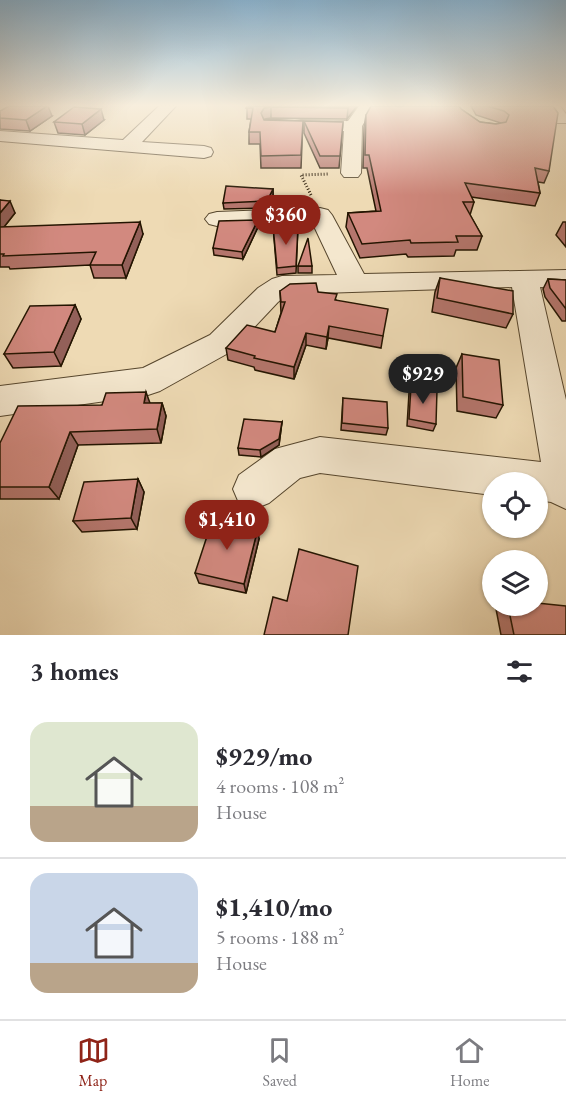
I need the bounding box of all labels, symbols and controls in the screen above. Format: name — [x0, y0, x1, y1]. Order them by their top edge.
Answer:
pin: $360 — [250, 195, 322, 246]
text: $360 — [266, 201, 306, 227]
pin: $929 — [387, 354, 459, 405]
text: $929 — [403, 360, 443, 386]
map controls — [482, 472, 548, 616]
button: locate — [482, 472, 548, 538]
pin: $1,410 — [178, 500, 276, 551]
text: $1,410 — [199, 506, 255, 532]
button: layers — [482, 550, 548, 616]
text: 3 homes — [30, 654, 119, 688]
icon: filters — [503, 655, 536, 688]
text: $929/mo — [216, 739, 312, 773]
icon: home — [78, 746, 150, 818]
text: 4 rooms · 108 m² — [216, 773, 344, 799]
text: House — [216, 799, 267, 825]
text: $1,410/mo — [216, 890, 332, 924]
icon: home — [78, 897, 150, 969]
text: 5 rooms · 188 m² — [216, 924, 344, 950]
text: House — [216, 950, 267, 976]
tab: Map — [77, 1034, 110, 1091]
tab: Saved — [263, 1034, 297, 1091]
tab: Home — [450, 1034, 489, 1091]

